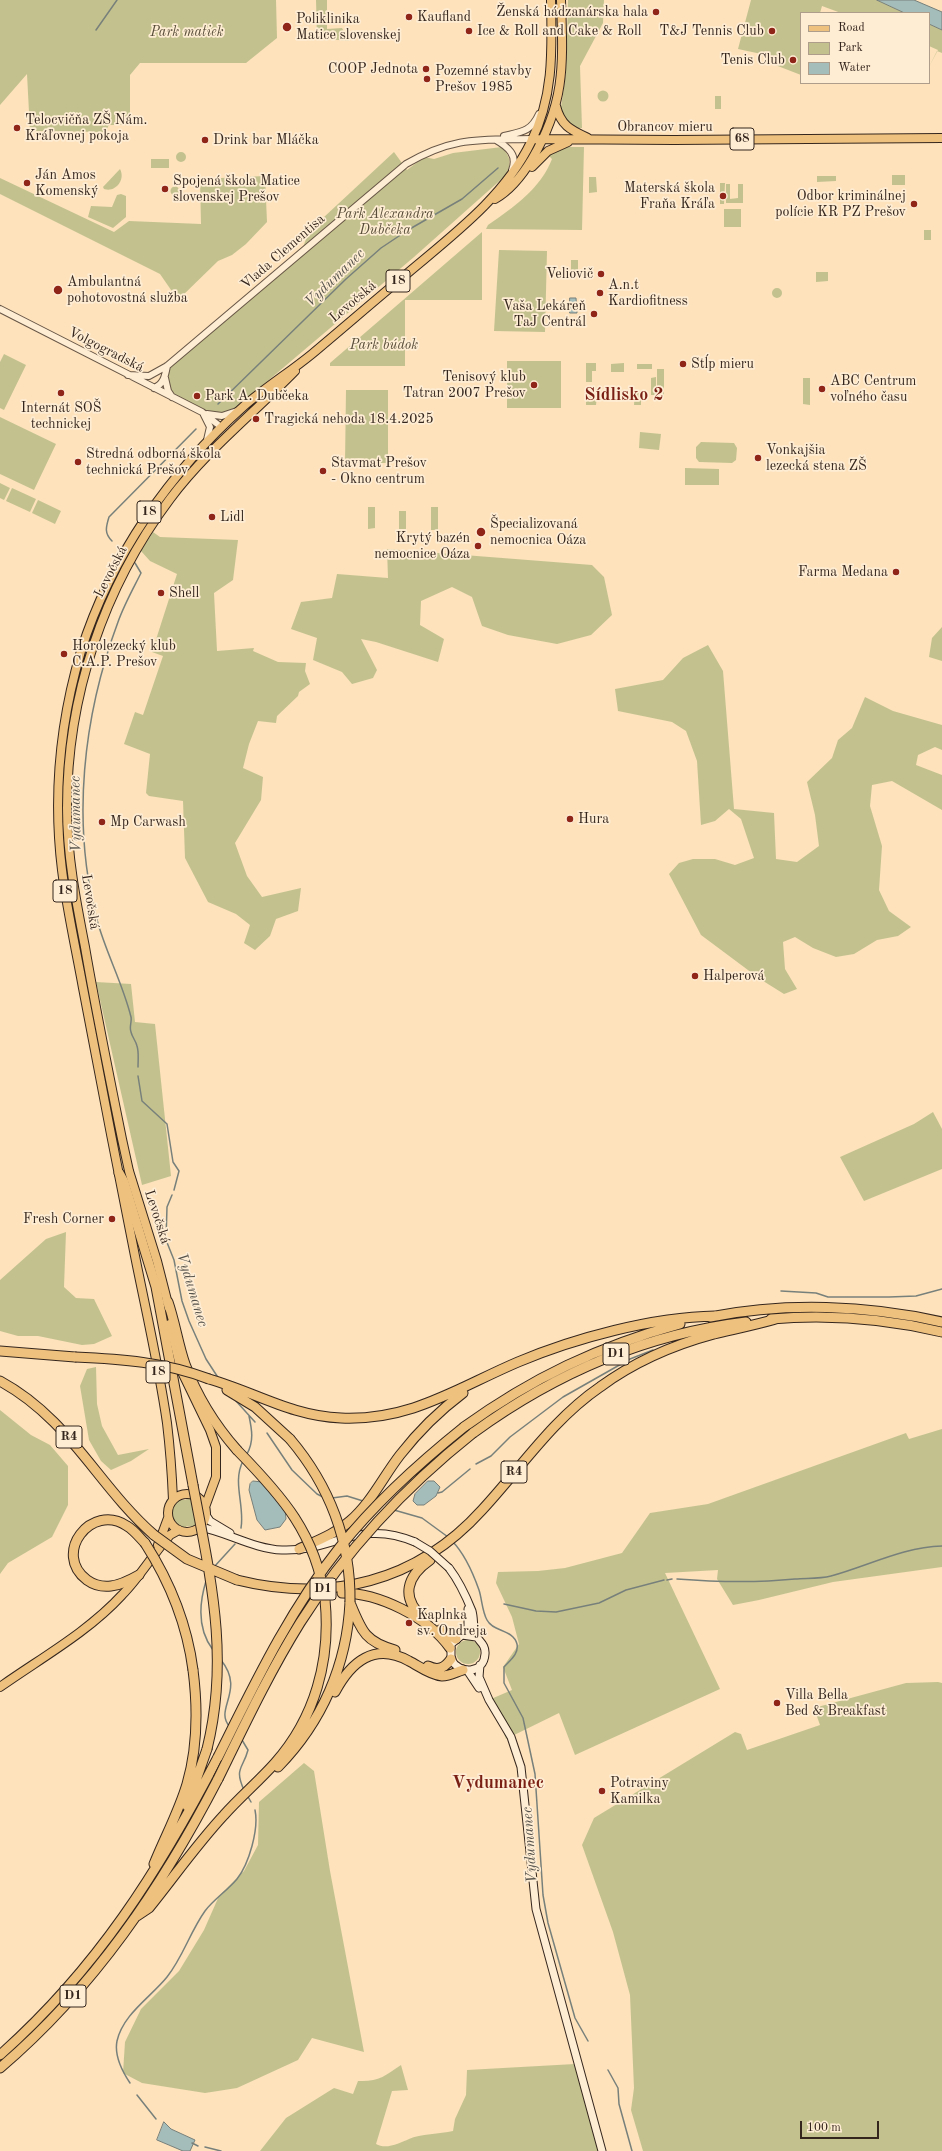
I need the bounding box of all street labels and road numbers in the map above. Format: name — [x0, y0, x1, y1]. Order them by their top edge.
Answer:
street label: Obrancov mieru — [617, 119, 713, 135]
road number: 68 — [730, 128, 754, 150]
street label: Vlada Clementisa — [237, 211, 329, 293]
road number: 18 — [386, 270, 410, 292]
street label: Levočská — [326, 278, 380, 326]
street label: Volgogradská — [65, 324, 147, 376]
road number: 18 — [137, 501, 161, 523]
street label: Levočská — [91, 543, 131, 601]
street label: Levočská — [77, 873, 103, 931]
road number: 18 — [53, 880, 77, 902]
street label: Levočská — [140, 1188, 174, 1246]
road number: D1 — [603, 1343, 629, 1365]
road number: 18 — [146, 1361, 170, 1383]
road number: R4 — [56, 1426, 82, 1448]
road number: R4 — [501, 1461, 527, 1483]
road number: D1 — [310, 1578, 336, 1600]
road number: D1 — [60, 1985, 86, 2007]

